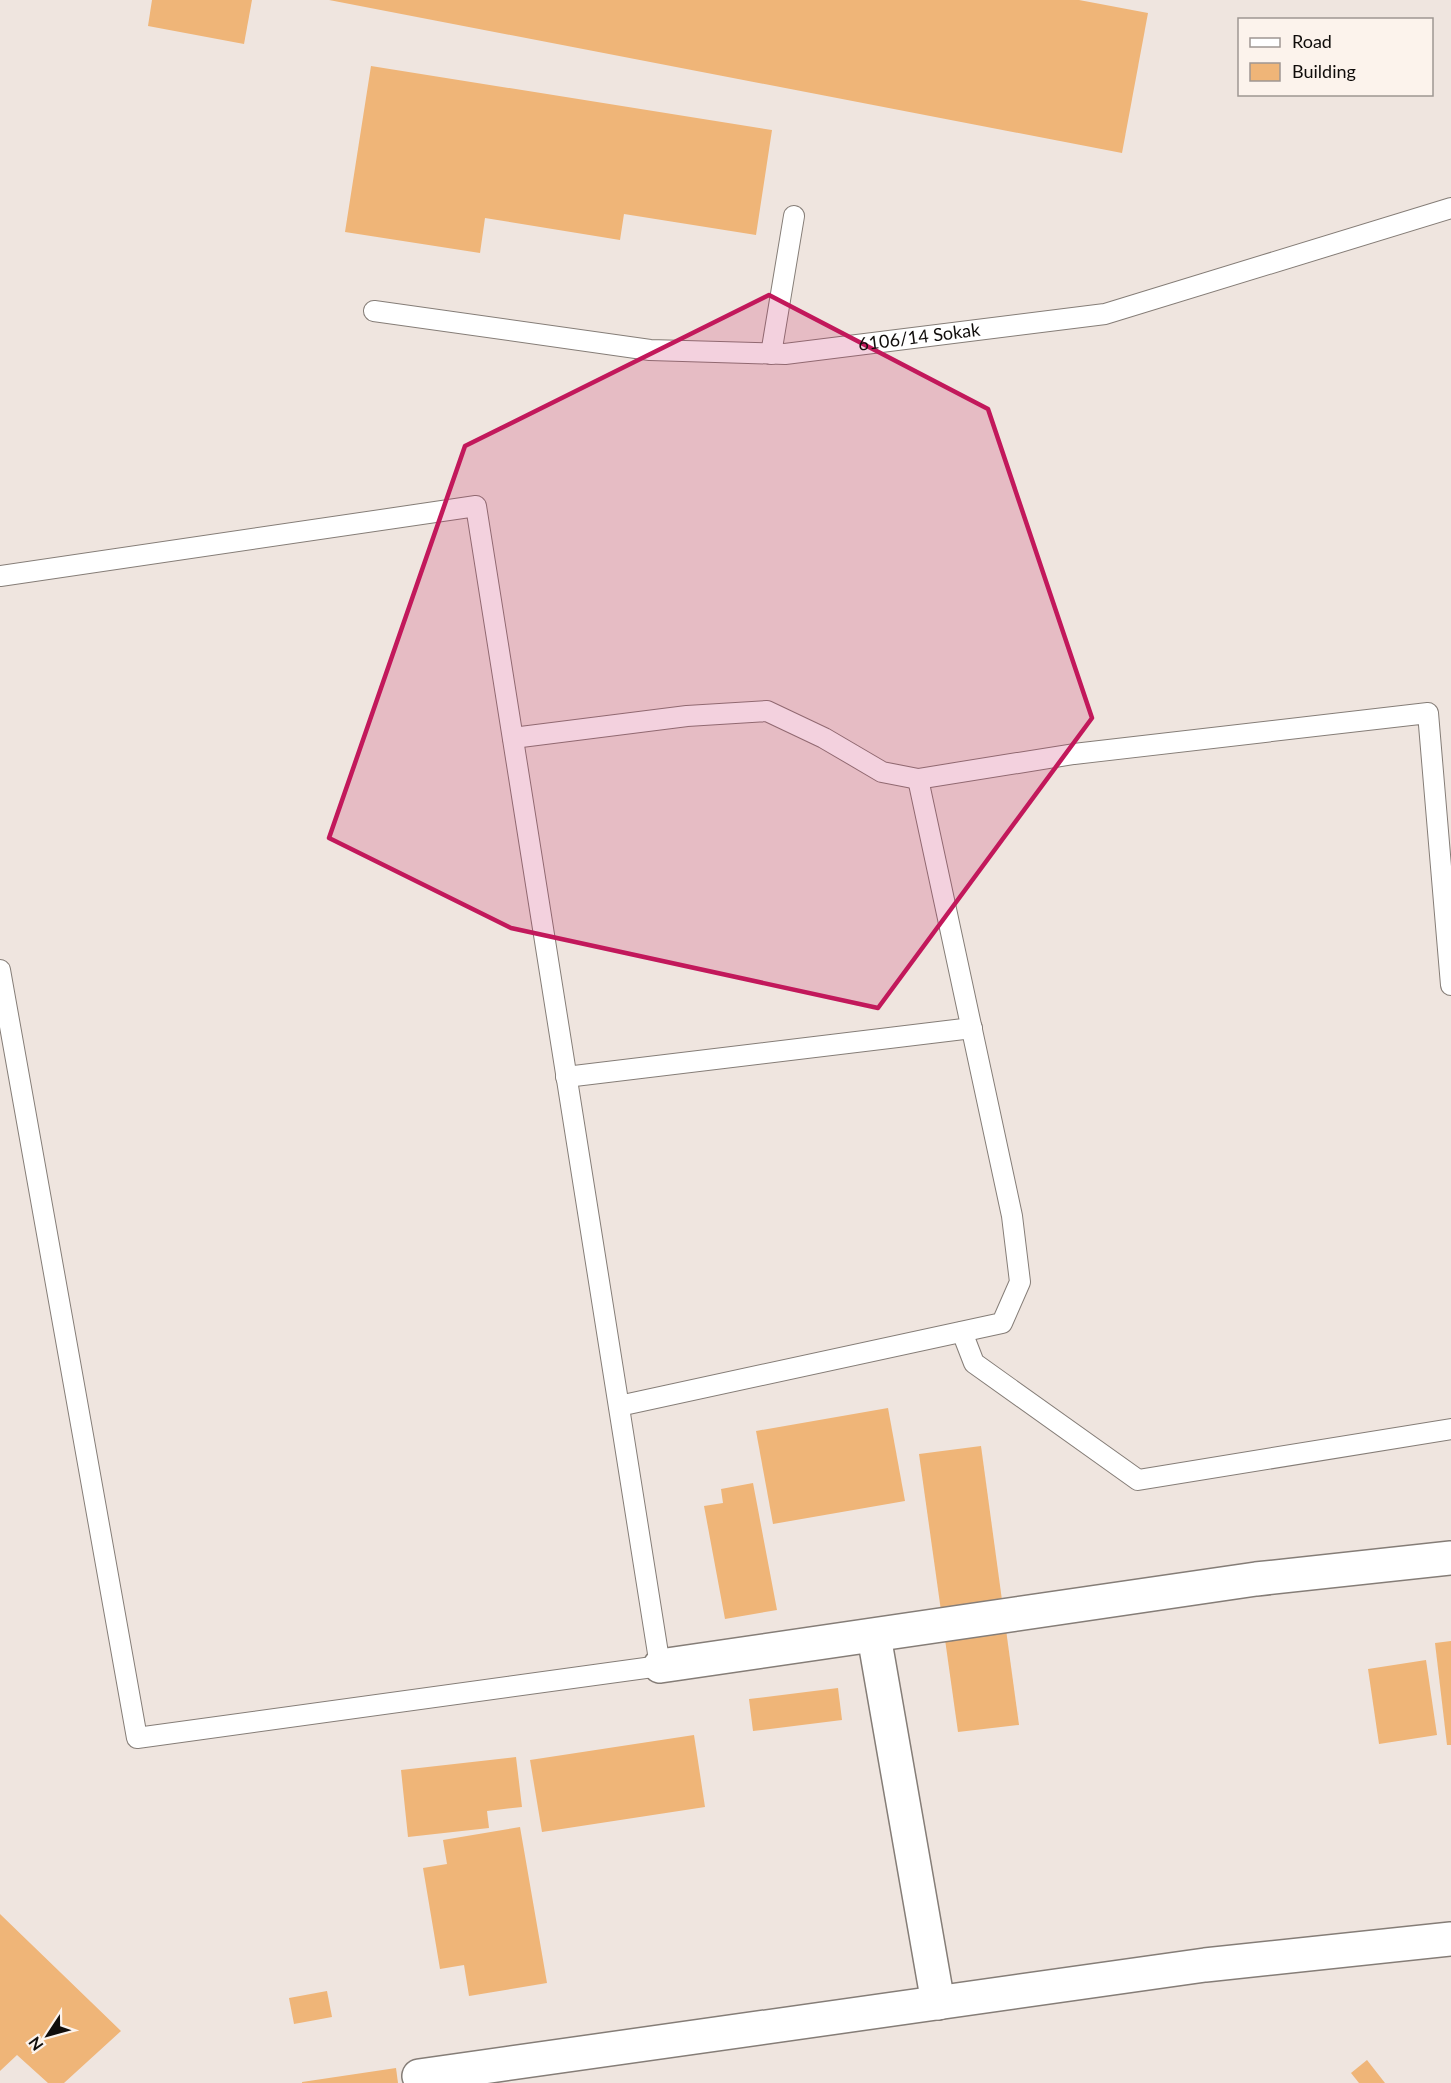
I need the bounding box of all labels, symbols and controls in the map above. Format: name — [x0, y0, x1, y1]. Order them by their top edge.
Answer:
legend — [1238, 18, 1433, 96]
text: Road — [1292, 30, 1332, 52]
text: Building — [1292, 60, 1356, 82]
street label: 6106/14 Sokak — [857, 318, 982, 355]
north arrow — [18, 2005, 78, 2065]
text: N — [24, 2034, 47, 2055]

